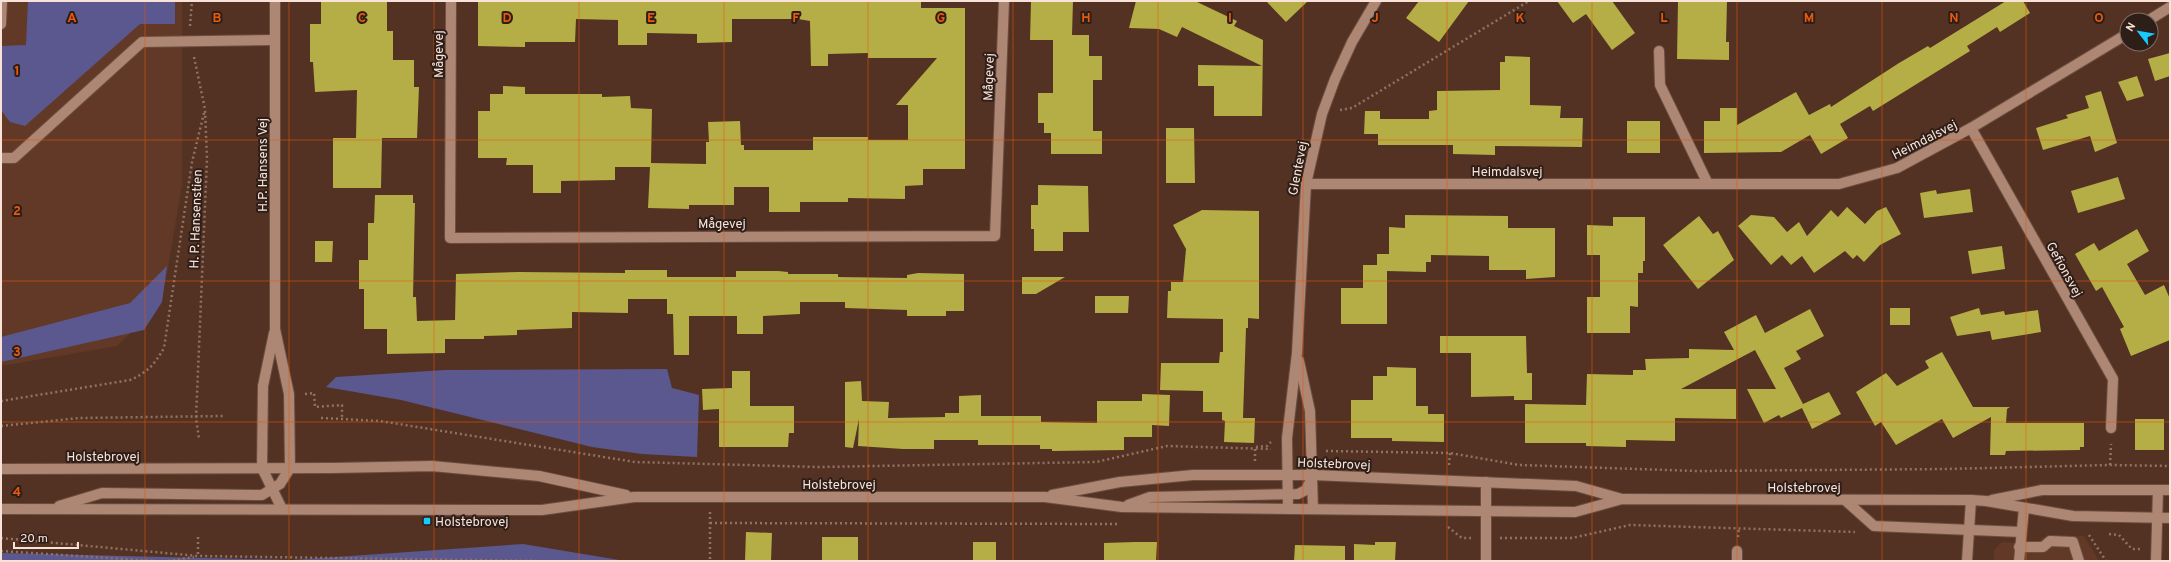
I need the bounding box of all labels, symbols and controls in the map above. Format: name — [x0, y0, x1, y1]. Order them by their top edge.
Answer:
text: A — [67, 11, 77, 27]
text: B — [213, 11, 222, 27]
text: C — [358, 11, 366, 27]
text: D — [502, 11, 512, 27]
text: E — [647, 11, 655, 27]
text: F — [792, 11, 800, 27]
text: G — [937, 11, 946, 27]
text: H — [1081, 11, 1091, 27]
text: I — [1228, 11, 1232, 27]
text: J — [1371, 11, 1379, 27]
text: K — [1515, 11, 1525, 27]
text: L — [1660, 11, 1668, 27]
text: M — [1804, 11, 1814, 27]
text: N — [1949, 11, 1959, 27]
text: O — [2094, 11, 2104, 27]
north arrow — [2119, 12, 2159, 52]
text: N — [2123, 20, 2139, 34]
street label: Mågevej — [432, 30, 448, 78]
street label: Mågevej — [981, 53, 999, 101]
text: 1 — [14, 64, 20, 80]
street label: H.P. Hansens Vej — [256, 118, 272, 212]
street label: Heimdalsvej — [1890, 118, 1960, 164]
street label: Glentevej — [1286, 140, 1312, 197]
street label: Heimdalsvej — [1472, 165, 1542, 181]
street label: H. P. Hansenstien — [187, 169, 207, 269]
text: 2 — [13, 204, 21, 220]
street label: Mågevej — [698, 217, 746, 233]
street label: Gefionsvej — [2042, 240, 2085, 300]
text: 3 — [13, 345, 21, 361]
street label: Holstebrovej — [66, 450, 140, 466]
street label: Holstebrovej — [1297, 456, 1371, 474]
street label: Holstebrovej — [802, 478, 876, 494]
street label: Holstebrovej — [1767, 481, 1841, 497]
text: 4 — [13, 485, 21, 501]
place label: Holstebrovej — [435, 515, 509, 531]
marker: Holstebrovej — [422, 516, 432, 526]
scale bar — [14, 524, 78, 550]
text: 20 m — [20, 531, 48, 547]

